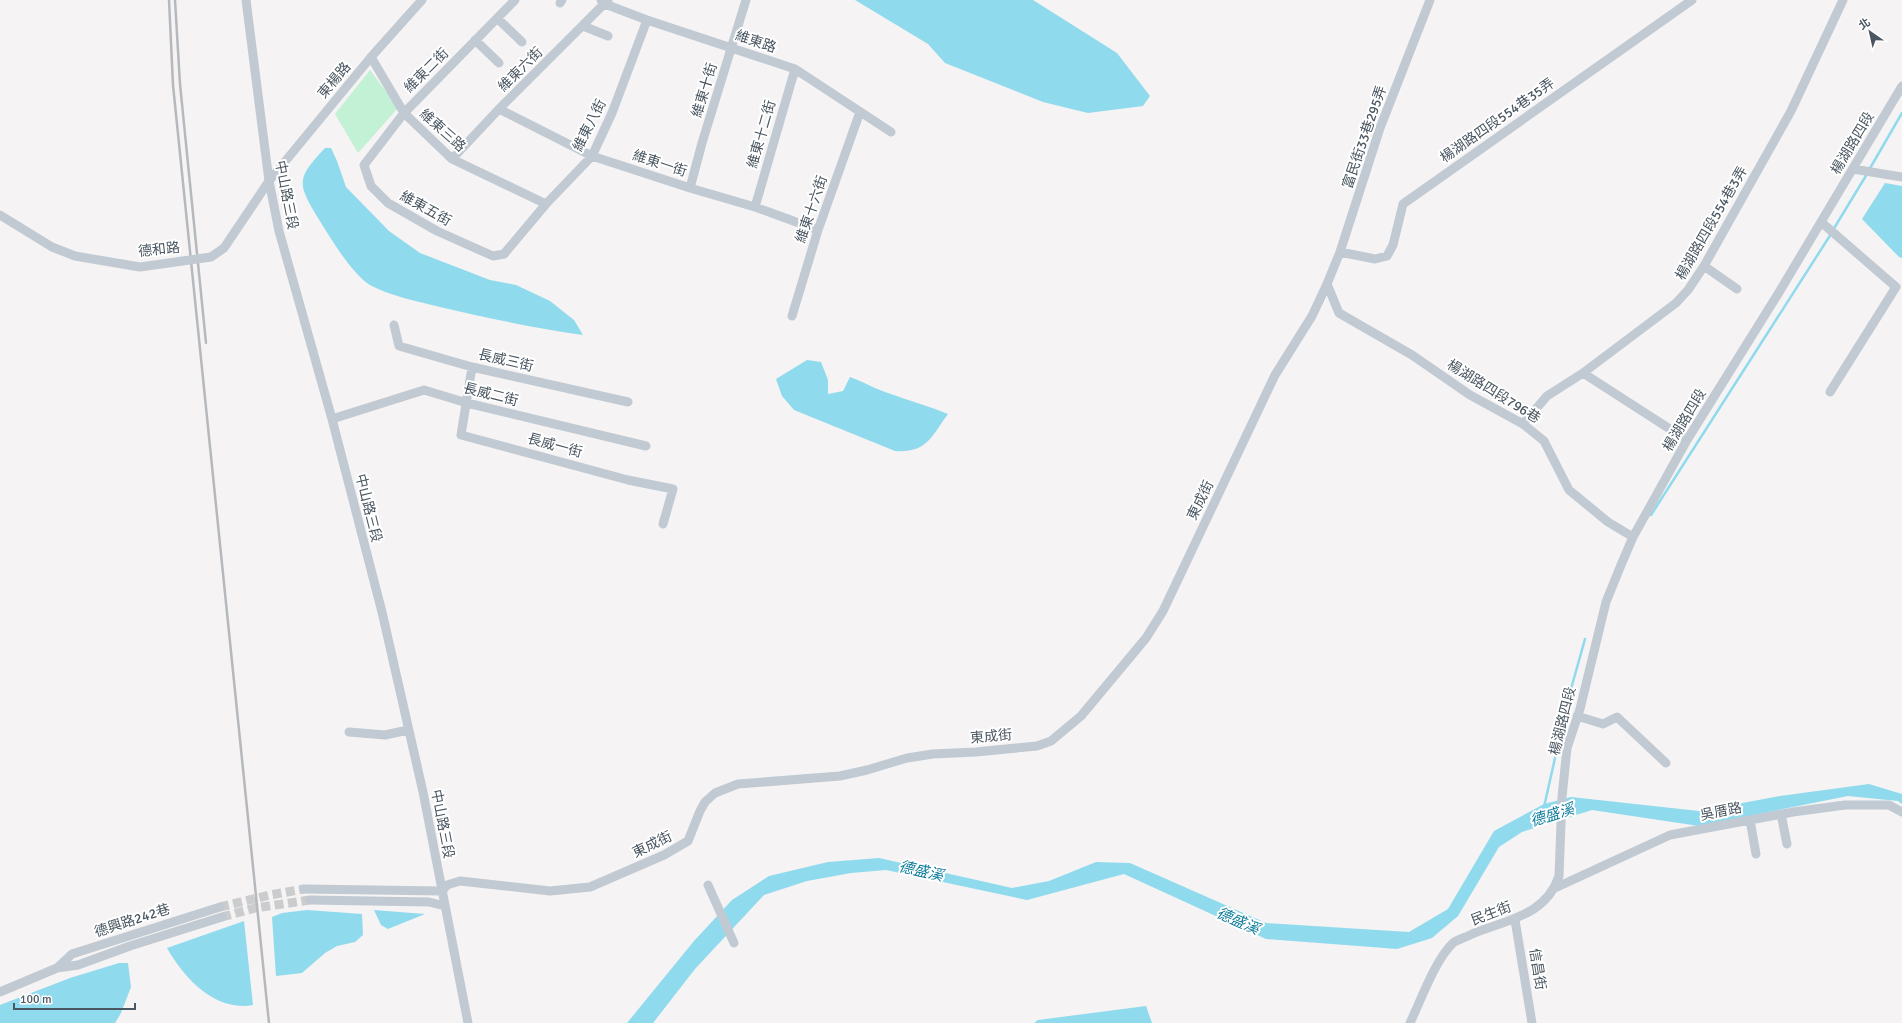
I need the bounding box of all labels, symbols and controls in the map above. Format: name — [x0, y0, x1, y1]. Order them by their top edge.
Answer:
north arrow — [1850, 12, 1890, 52]
text: 北 — [1856, 16, 1873, 33]
street label: 維東路 — [733, 27, 778, 56]
street label: 維東六街 — [495, 44, 546, 95]
street label: 維東二街 — [401, 45, 452, 96]
street label: 東楊路 — [314, 59, 354, 102]
street label: 維東十街 — [688, 61, 721, 119]
street label: 楊湖路四段554巷35弄 — [1437, 74, 1558, 166]
street label: 富民街33巷295弄 — [1339, 83, 1390, 191]
street label: 維東八街 — [569, 96, 610, 154]
street label: 維東十二街 — [744, 98, 779, 170]
street label: 維東三路 — [416, 105, 469, 155]
street label: 楊湖路四段 — [1827, 109, 1878, 178]
street label: 維東一街 — [631, 147, 689, 180]
street label: 中山路三段 — [271, 159, 302, 231]
street label: 楊湖路四段554巷3弄 — [1672, 163, 1751, 283]
street label: 維東十六街 — [792, 173, 831, 245]
street label: 維東五街 — [397, 187, 454, 229]
street label: 德和路 — [137, 239, 181, 260]
street label: 長威三街 — [477, 346, 535, 375]
street label: 楊湖路四段796巷 — [1444, 356, 1543, 427]
street label: 長威二街 — [462, 379, 520, 410]
street label: 楊湖路四段 — [1659, 386, 1710, 455]
street label: 長威一街 — [526, 430, 584, 461]
street label: 中山路三段 — [352, 472, 385, 544]
street label: 東成街 — [1184, 478, 1217, 523]
street label: 楊湖路四段 — [1546, 685, 1579, 757]
street label: 東成街 — [969, 726, 1013, 747]
street label: 中山路三段 — [427, 788, 458, 860]
water label: 德盛溪 — [1528, 799, 1578, 830]
street label: 吳厝路 — [1699, 799, 1743, 824]
street label: 東成街 — [630, 828, 675, 861]
water label: 德盛溪 — [897, 857, 947, 885]
street label: 民生街 — [1469, 898, 1514, 929]
street label: 德興路242巷 — [92, 900, 172, 941]
water label: 德盛溪 — [1214, 904, 1264, 939]
street label: 信昌街 — [1526, 947, 1549, 991]
scale bar — [14, 985, 135, 1011]
text: 100 m — [20, 992, 52, 1007]

